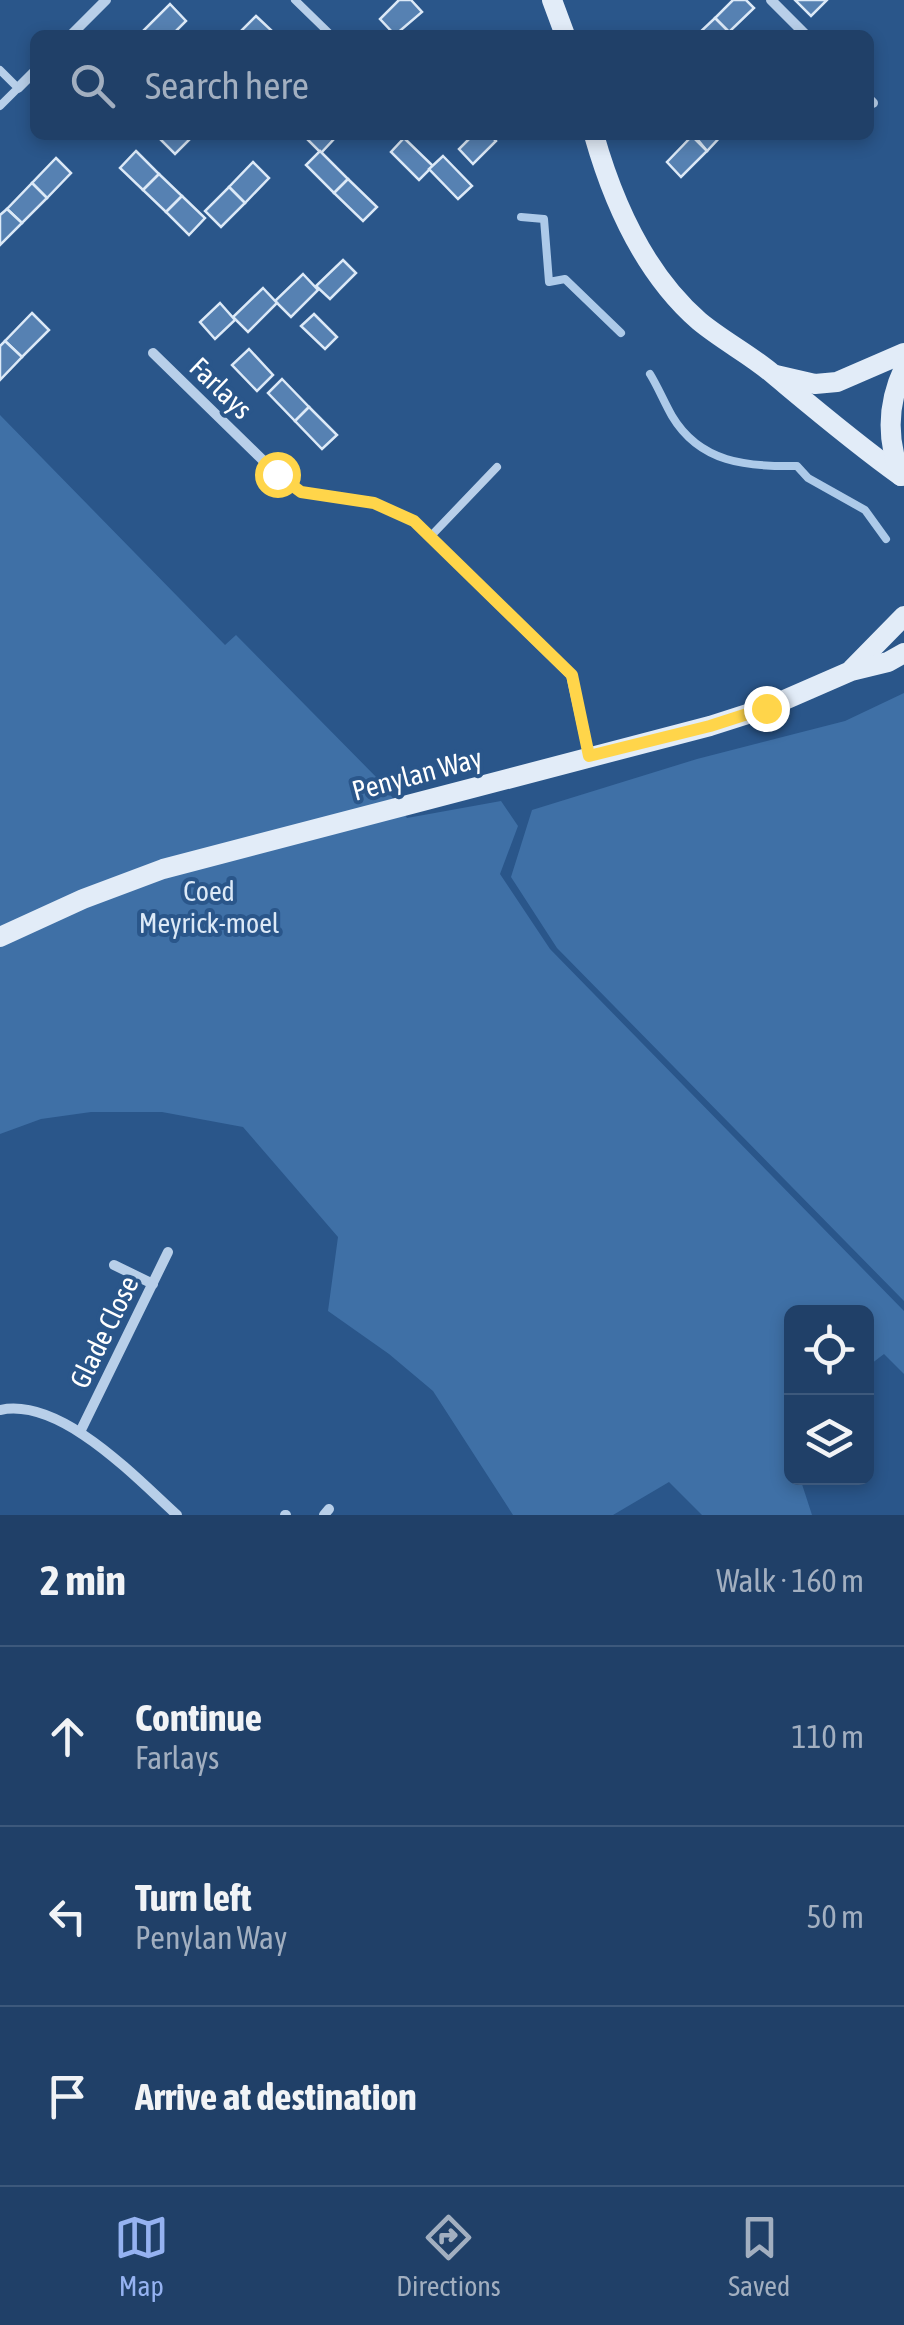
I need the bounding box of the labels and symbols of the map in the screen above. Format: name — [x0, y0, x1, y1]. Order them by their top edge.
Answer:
street label: Farlays — [183, 351, 259, 425]
route start — [255, 452, 301, 498]
route end — [744, 686, 790, 732]
street label: Penylan Way — [349, 741, 485, 807]
park label: Coed Meyrick-moel — [139, 875, 280, 939]
street label: Glade Close — [63, 1271, 145, 1393]

